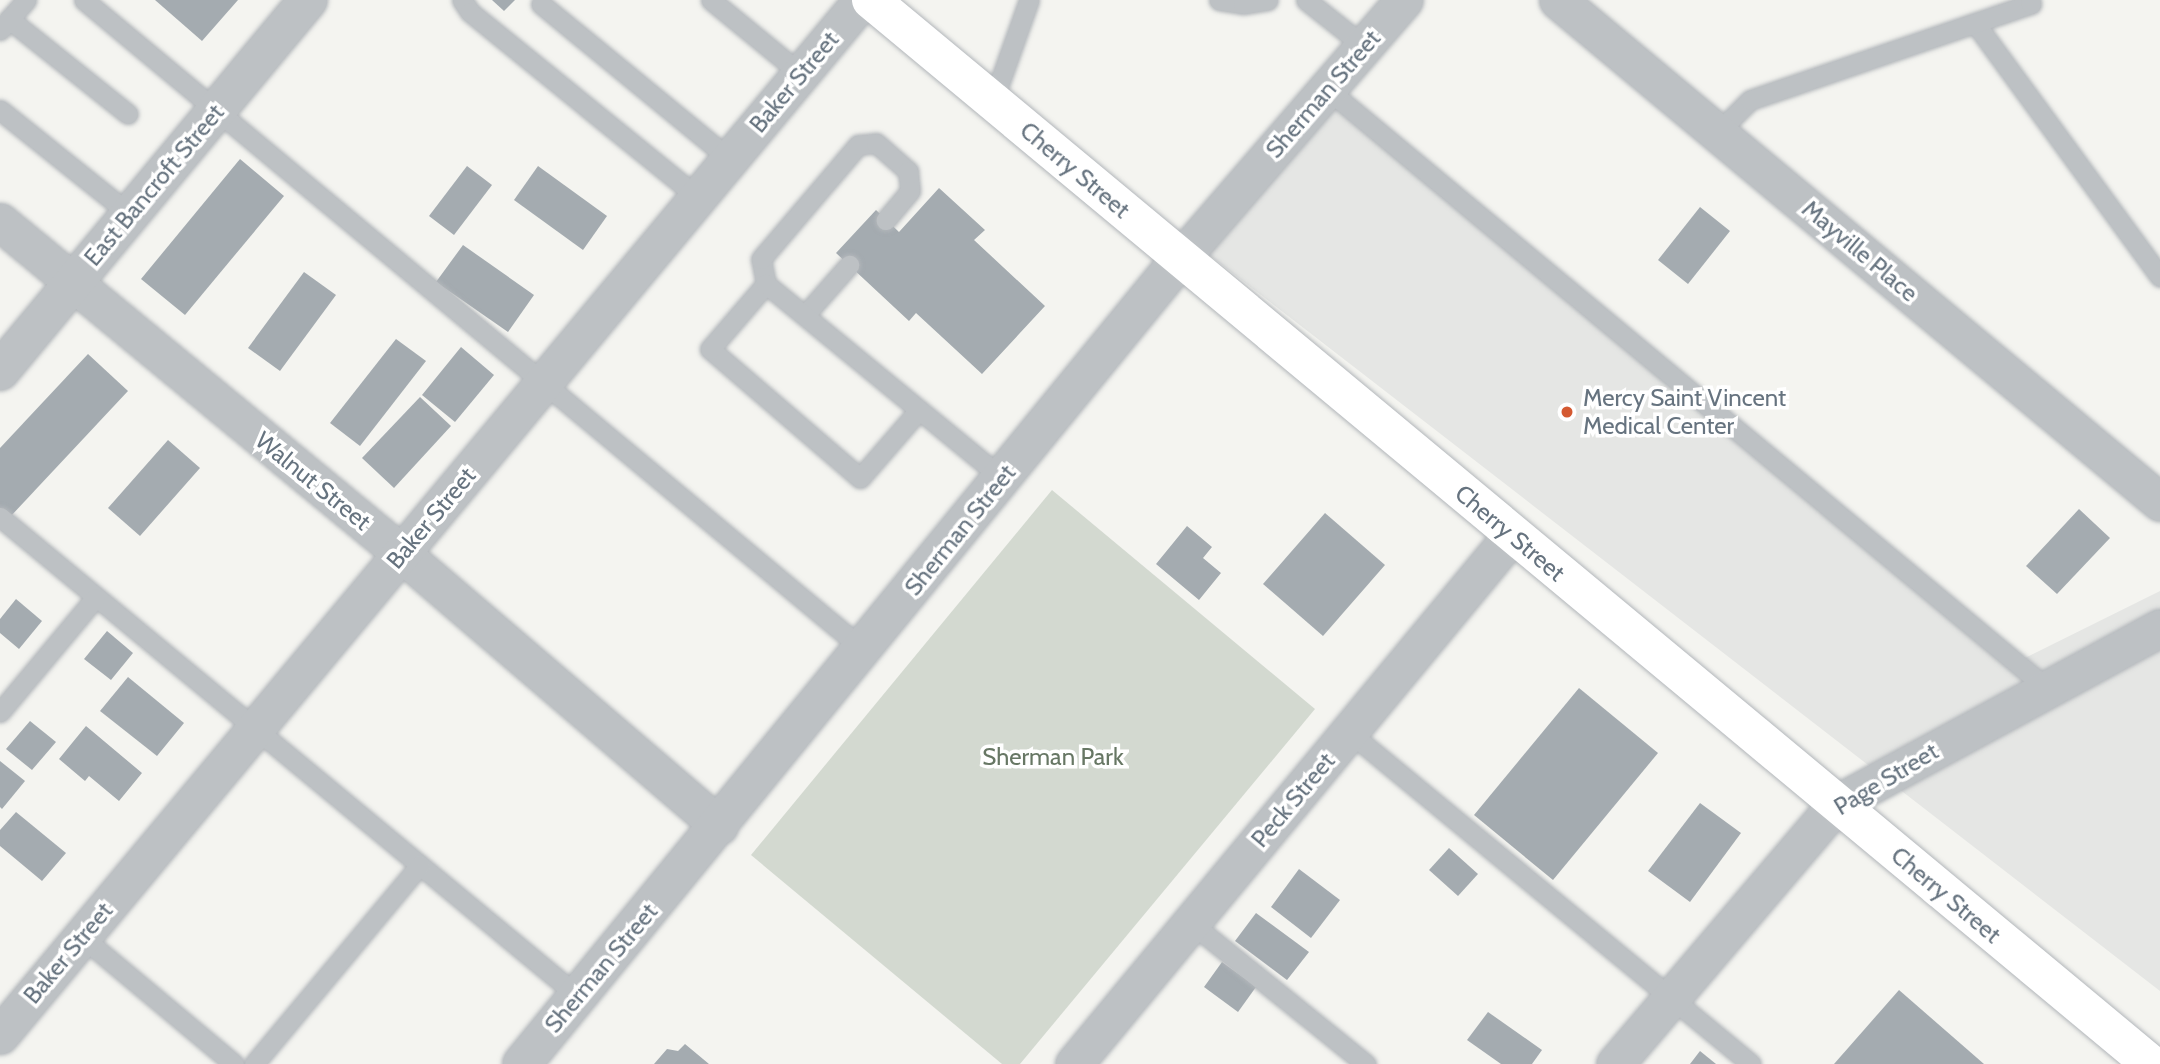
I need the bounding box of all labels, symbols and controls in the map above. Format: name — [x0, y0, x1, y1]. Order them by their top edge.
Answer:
street label: Sherman Street — [1260, 24, 1386, 164]
street label: Baker Street — [743, 26, 845, 138]
street label: East Bancroft Street — [78, 98, 230, 272]
street label: Cherry Street — [1014, 116, 1136, 224]
street label: Mayville Place — [1796, 194, 1924, 308]
place label: Mercy Saint Vincent Medical Center — [1583, 384, 1786, 440]
marker: Mercy Saint Vincent Medical Center — [1557, 402, 1577, 422]
street label: Walnut Street — [250, 426, 376, 536]
street label: Sherman Street — [899, 459, 1021, 601]
street label: Baker Street — [380, 462, 482, 574]
street label: Cherry Street — [1449, 479, 1571, 587]
street label: Page Street — [1829, 737, 1943, 821]
park label: Sherman Park — [982, 743, 1124, 771]
street label: Peck Street — [1245, 747, 1341, 853]
street label: Cherry Street — [1885, 841, 2007, 949]
street label: Baker Street — [17, 897, 119, 1009]
street label: Sherman Street — [539, 898, 663, 1038]

